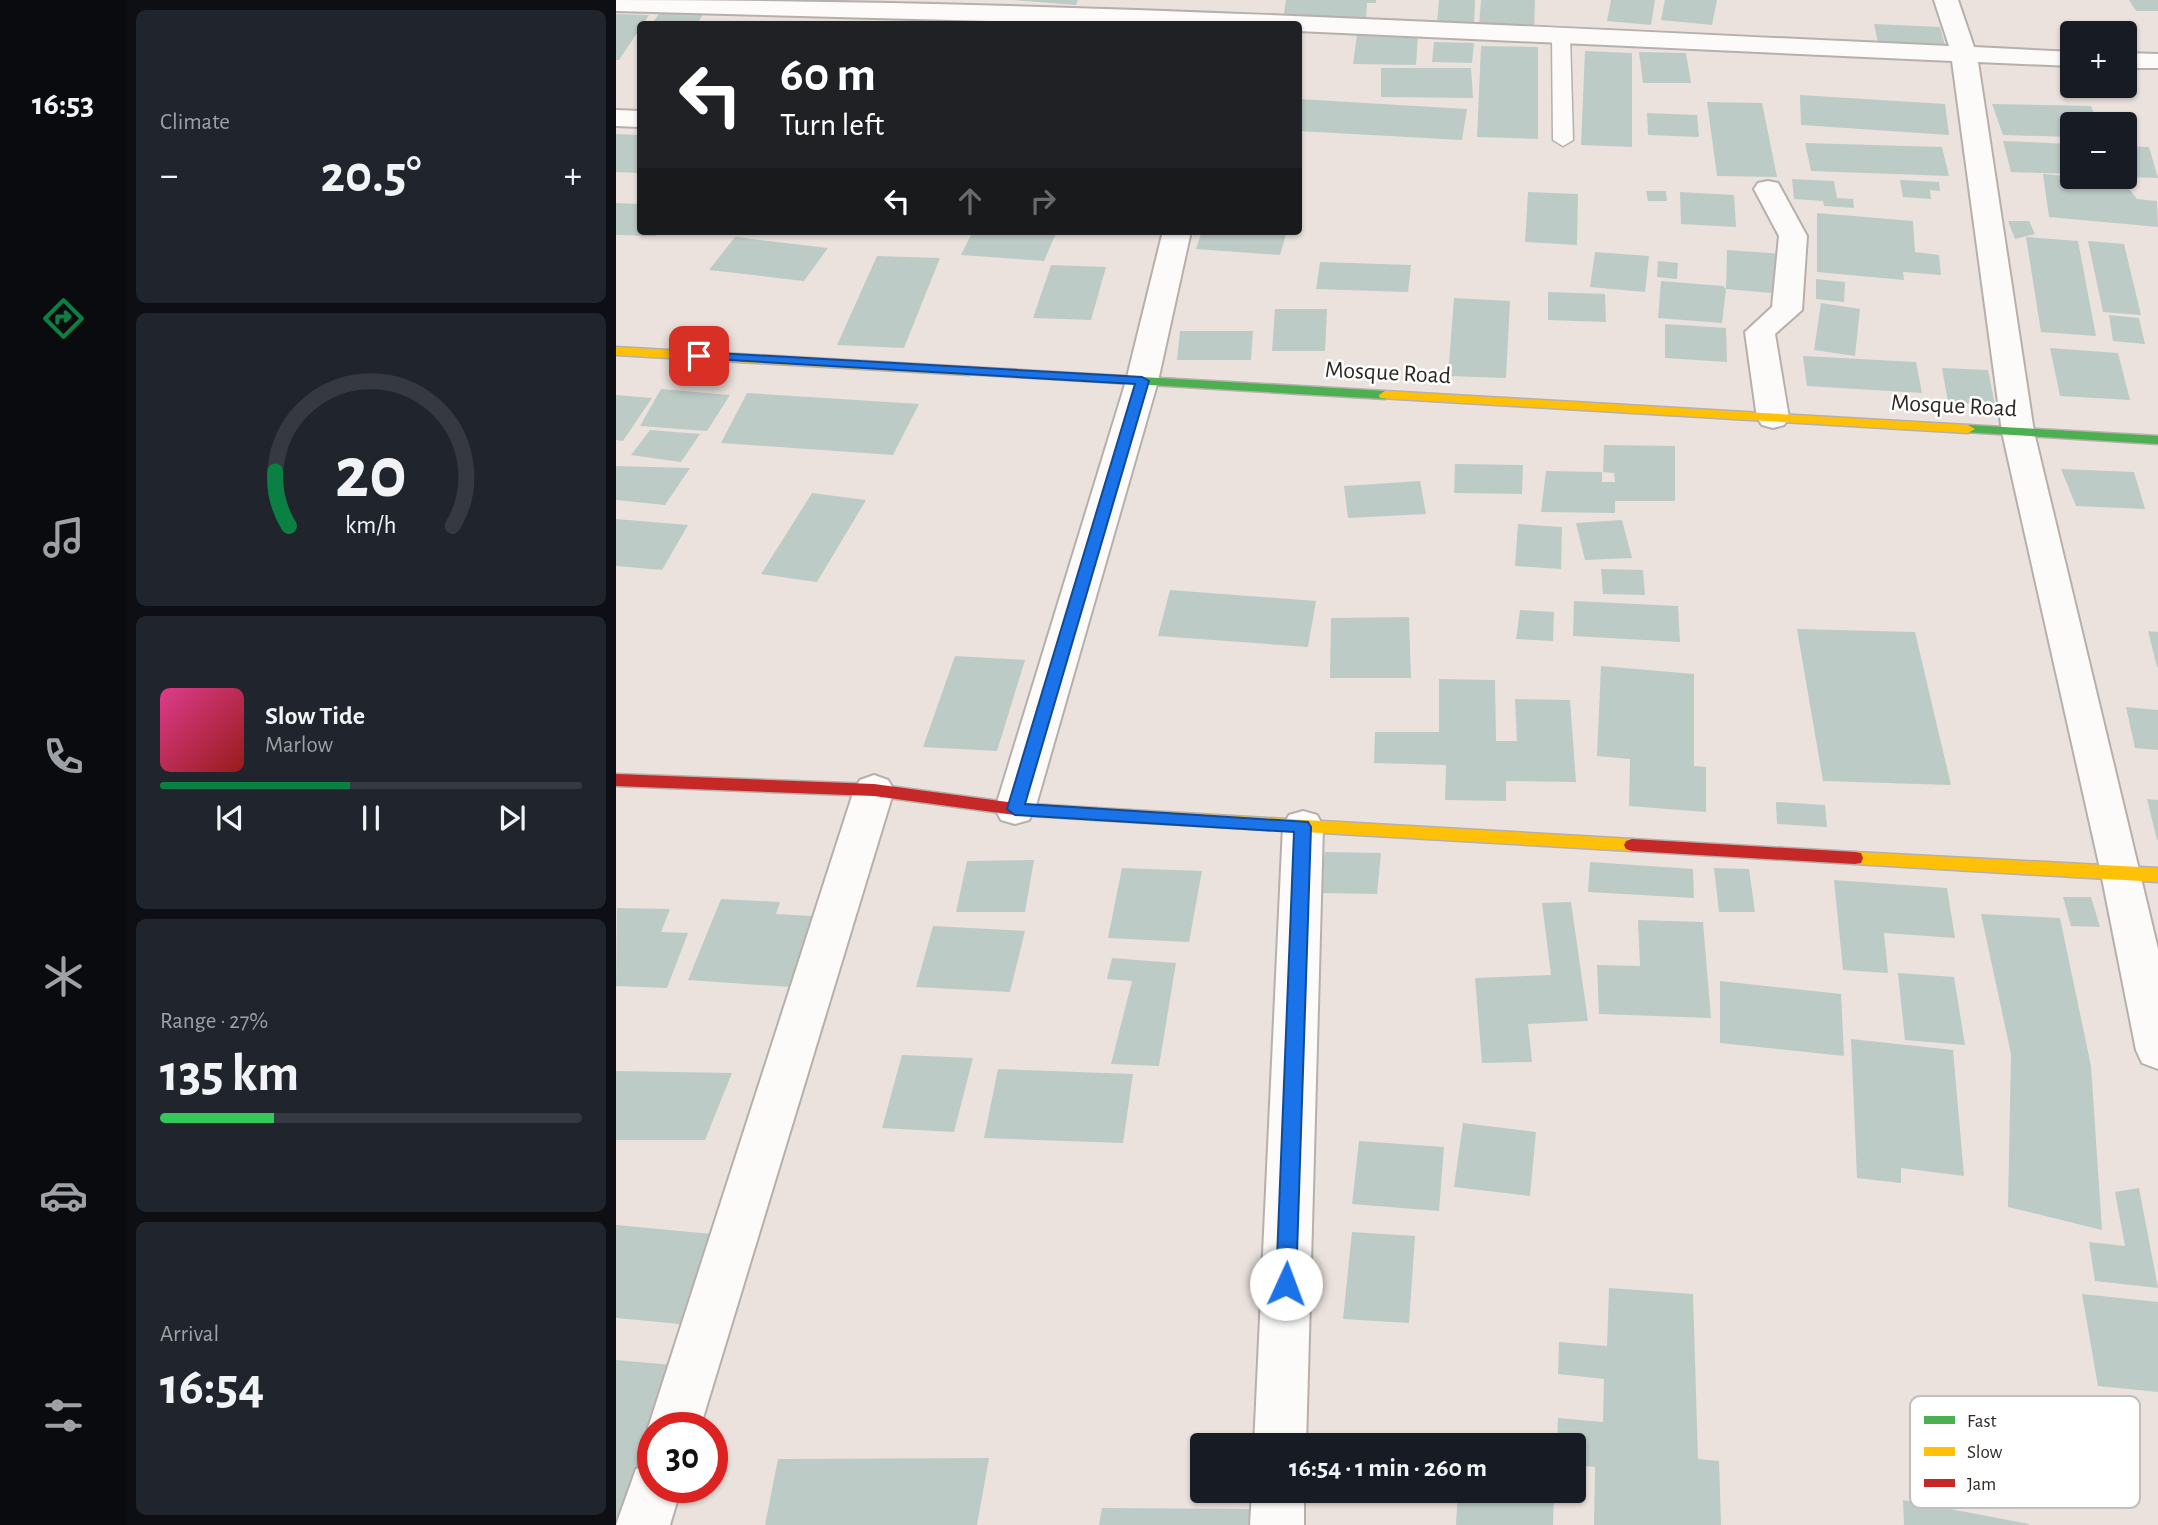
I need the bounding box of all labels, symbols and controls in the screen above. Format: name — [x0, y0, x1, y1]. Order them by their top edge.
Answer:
map controls — [2060, 21, 2137, 189]
button: + — [2060, 21, 2137, 98]
icon: left — [665, 49, 756, 140]
text: 60 m — [780, 51, 876, 100]
text: 16:53 — [32, 88, 94, 120]
text: Turn left — [780, 109, 884, 141]
text: Climate — [160, 111, 230, 134]
button: − — [2060, 112, 2137, 189]
text: 20.5° — [320, 149, 422, 201]
text: − — [160, 157, 178, 195]
text: + — [564, 157, 582, 195]
icon: left — [878, 182, 916, 220]
icon: ahead — [951, 182, 989, 220]
icon: right — [1024, 182, 1062, 220]
icon: directions — [39, 294, 88, 343]
pin — [669, 326, 729, 386]
icon: arrive — [680, 337, 718, 375]
street label: Mosque Road — [1324, 358, 1452, 388]
street label: Mosque Road — [1890, 391, 2018, 421]
text: 20 — [335, 438, 407, 511]
text: km/h — [345, 512, 397, 537]
icon: music — [39, 513, 88, 562]
text: Slow Tide — [265, 703, 365, 729]
icon: phone — [39, 732, 88, 781]
text: Marlow — [265, 734, 333, 757]
icon: previous — [211, 799, 249, 837]
icon: pause — [352, 799, 390, 837]
icon: next — [493, 799, 531, 837]
icon: climate — [39, 952, 88, 1001]
text: Range · 27% — [160, 1010, 268, 1033]
text: 135 km — [160, 1048, 299, 1100]
icon: car — [39, 1171, 88, 1220]
position arrow — [1249, 1247, 1323, 1321]
text: Arrival — [160, 1323, 219, 1346]
text: 16:54 — [160, 1361, 264, 1413]
icon: filters — [39, 1391, 88, 1440]
legend — [1910, 1396, 2140, 1508]
speed limit sign: 30 — [637, 1412, 728, 1503]
text: Fast — [1967, 1412, 1997, 1431]
text: Slow — [1967, 1443, 2003, 1462]
text: 16:54 · 1 min · 260 m — [1289, 1455, 1487, 1481]
text: Jam — [1967, 1475, 1996, 1494]

